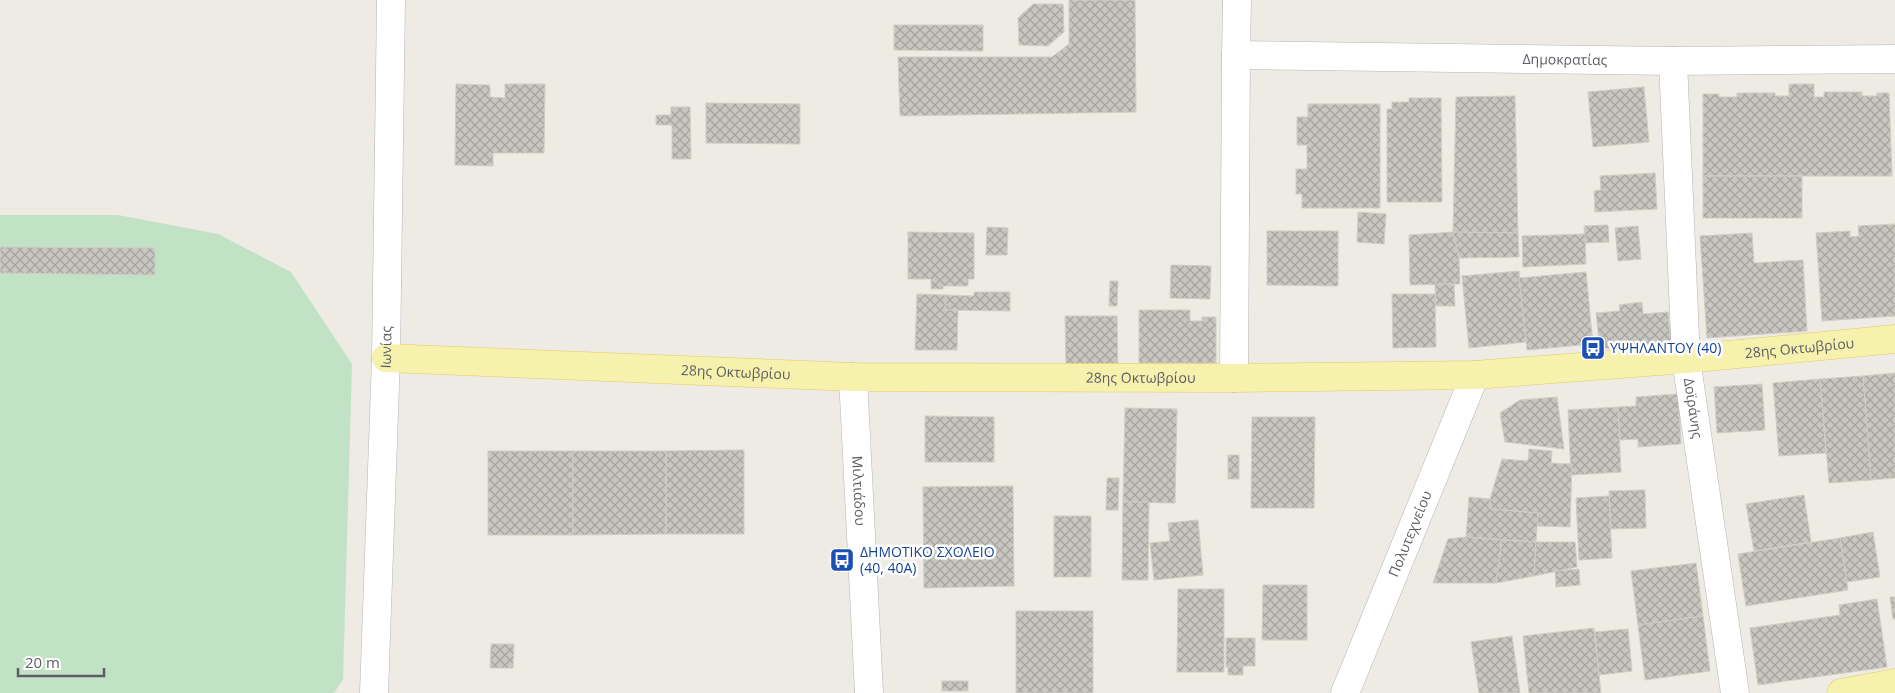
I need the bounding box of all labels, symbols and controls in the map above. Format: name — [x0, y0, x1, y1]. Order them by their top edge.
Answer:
street label: Δημοκρατίας — [1522, 49, 1608, 69]
street label: Ιωνίας — [376, 326, 395, 369]
street label: 28ης Οκτωβρίου — [1744, 333, 1855, 362]
bus stop icon: ΥΨΗΛΑΝΤΟΥ (40) — [1580, 335, 1606, 361]
place label: ΥΨΗΛΑΝΤΟΥ (40) — [1610, 338, 1721, 357]
street label: 28ης Οκτωβρίου — [681, 360, 791, 383]
street label: 28ης Οκτωβρίου — [1086, 368, 1195, 387]
street label: Δοϊράνης — [1680, 376, 1708, 440]
street label: Μιλτιάδου — [848, 455, 871, 526]
street label: Πολυτεχνείου — [1383, 488, 1436, 580]
place label: ΔΗΜΟΤΙΚΟ ΣΧΟΛΕΙΟ (40, 40Α) — [860, 542, 995, 577]
bus stop icon: ΔΗΜΟΤΙΚΟ ΣΧΟΛΕΙΟ (40, 40Α) — [829, 547, 855, 573]
scale bar — [18, 646, 104, 678]
text: 20 m — [25, 652, 60, 672]

